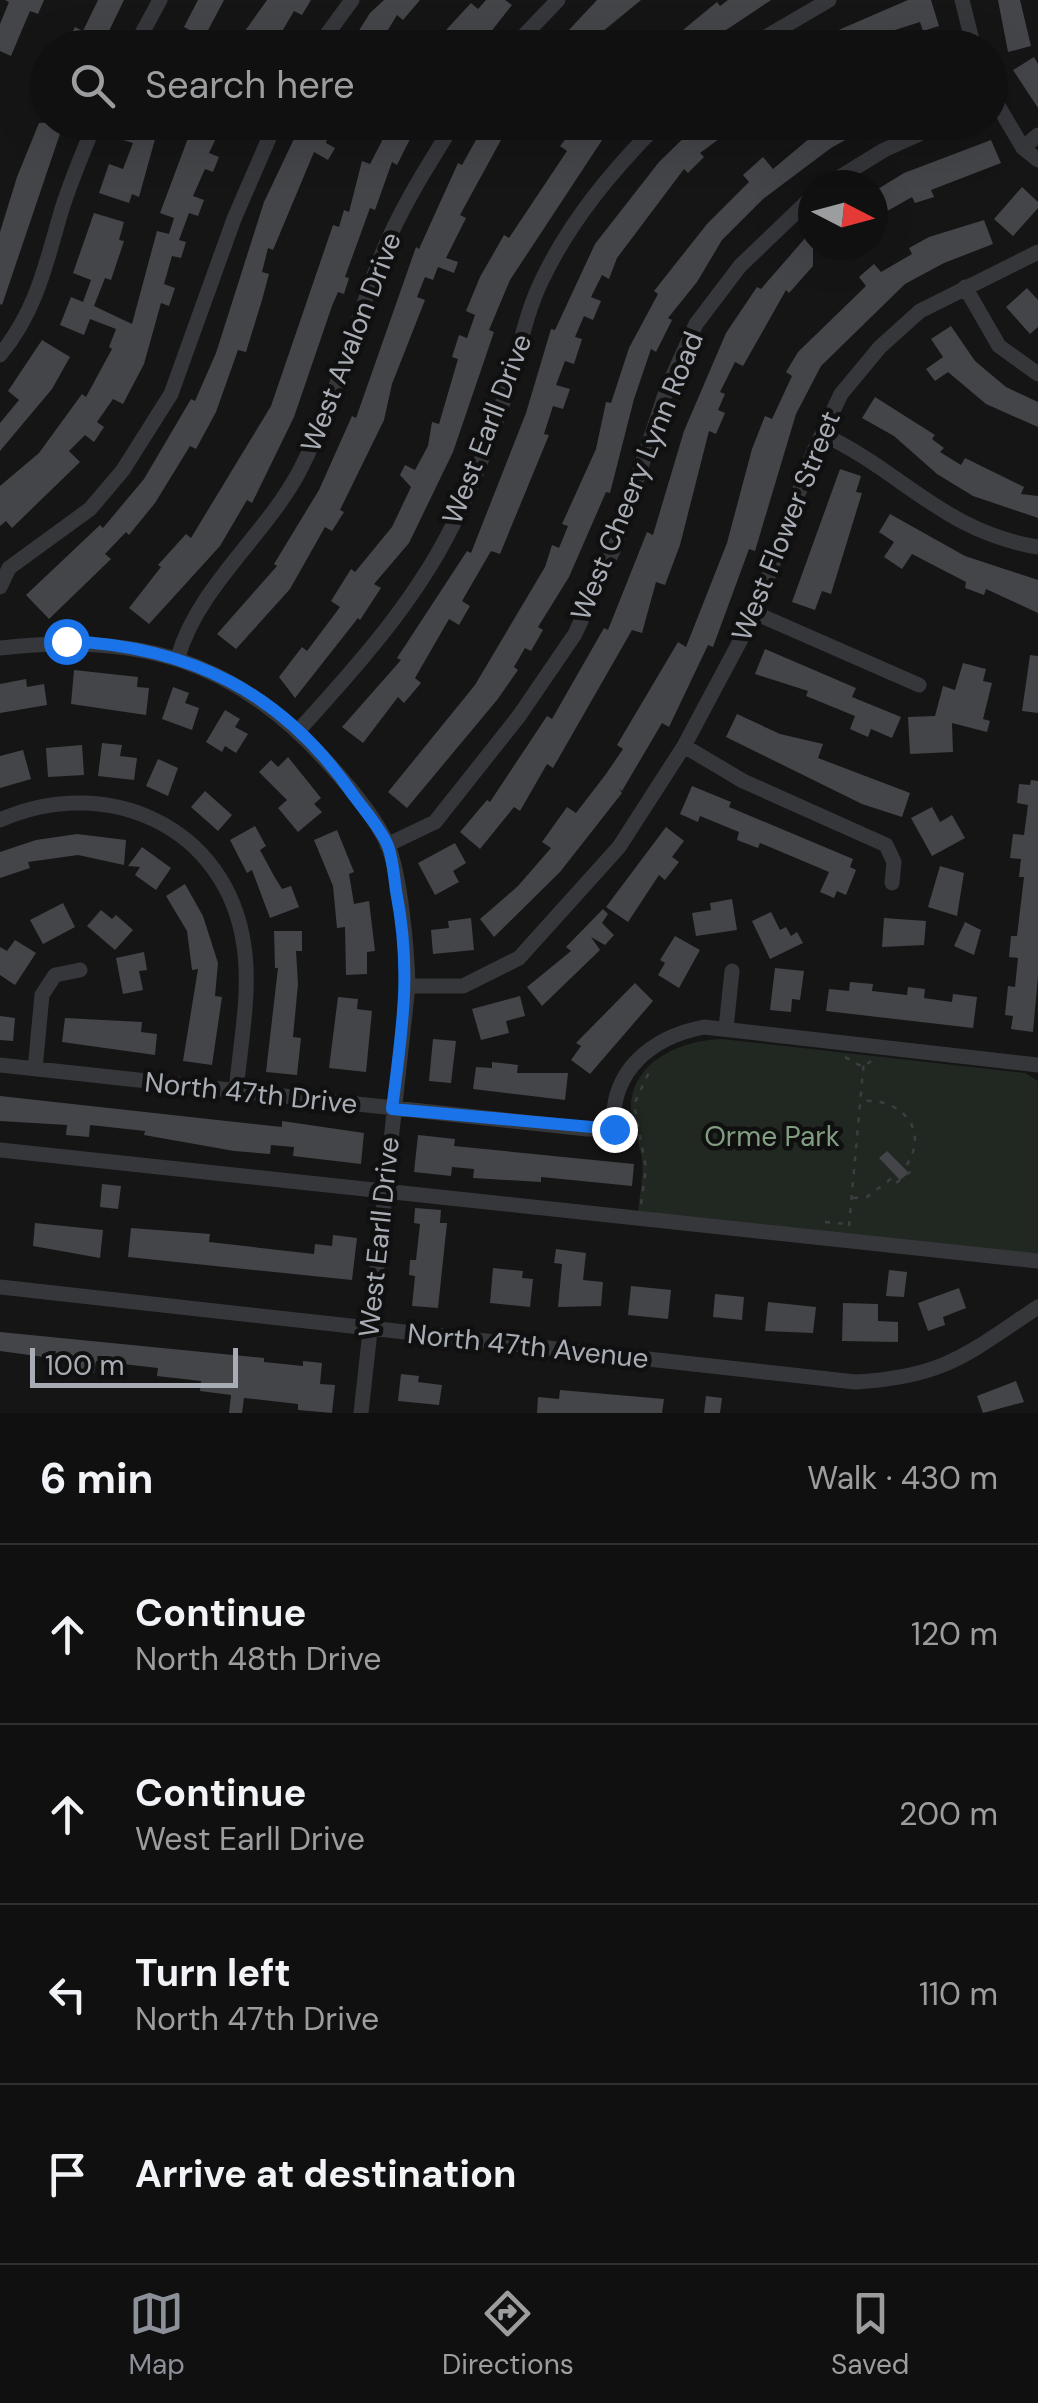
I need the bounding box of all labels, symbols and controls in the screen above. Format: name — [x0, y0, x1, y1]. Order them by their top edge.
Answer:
search box — [30, 30, 1008, 140]
icon: search — [65, 58, 120, 113]
text: Search here — [145, 60, 355, 110]
north arrow — [798, 170, 888, 260]
street label: West Avalon Drive — [292, 227, 410, 457]
street label: West Cheery Lynn Road — [562, 326, 712, 626]
street label: West Earll Drive — [434, 328, 540, 530]
street label: West Flower Street — [723, 406, 849, 646]
route start — [44, 619, 90, 665]
street label: North 47th Drive — [143, 1063, 359, 1123]
route end — [592, 1107, 638, 1153]
park label: Orme Park — [704, 1118, 840, 1155]
street label: West Earll Drive — [350, 1135, 408, 1339]
street label: North 47th Avenue — [406, 1315, 650, 1377]
scale bar — [30, 1343, 238, 1388]
text: 100 m — [45, 1347, 124, 1384]
text: 6 min — [40, 1451, 153, 1506]
text: Walk · 430 m — [807, 1457, 998, 1499]
text: Continue — [135, 1588, 306, 1638]
icon: ahead — [40, 1607, 95, 1662]
text: 120 m — [911, 1613, 998, 1655]
text: North 48th Drive — [135, 1638, 382, 1680]
text: Continue — [135, 1768, 306, 1818]
icon: ahead — [40, 1787, 95, 1842]
text: 200 m — [899, 1793, 998, 1835]
text: West Earll Drive — [135, 1818, 365, 1860]
text: Turn left — [135, 1948, 291, 1998]
icon: left — [40, 1967, 95, 2022]
text: 110 m — [919, 1973, 998, 2015]
text: North 47th Drive — [135, 1998, 379, 2040]
icon: arrive — [40, 2147, 95, 2202]
text: Arrive at destination — [135, 2149, 517, 2199]
tab: Map — [129, 2286, 185, 2383]
tab: Directions — [442, 2286, 574, 2383]
tab: Saved — [831, 2286, 909, 2383]

